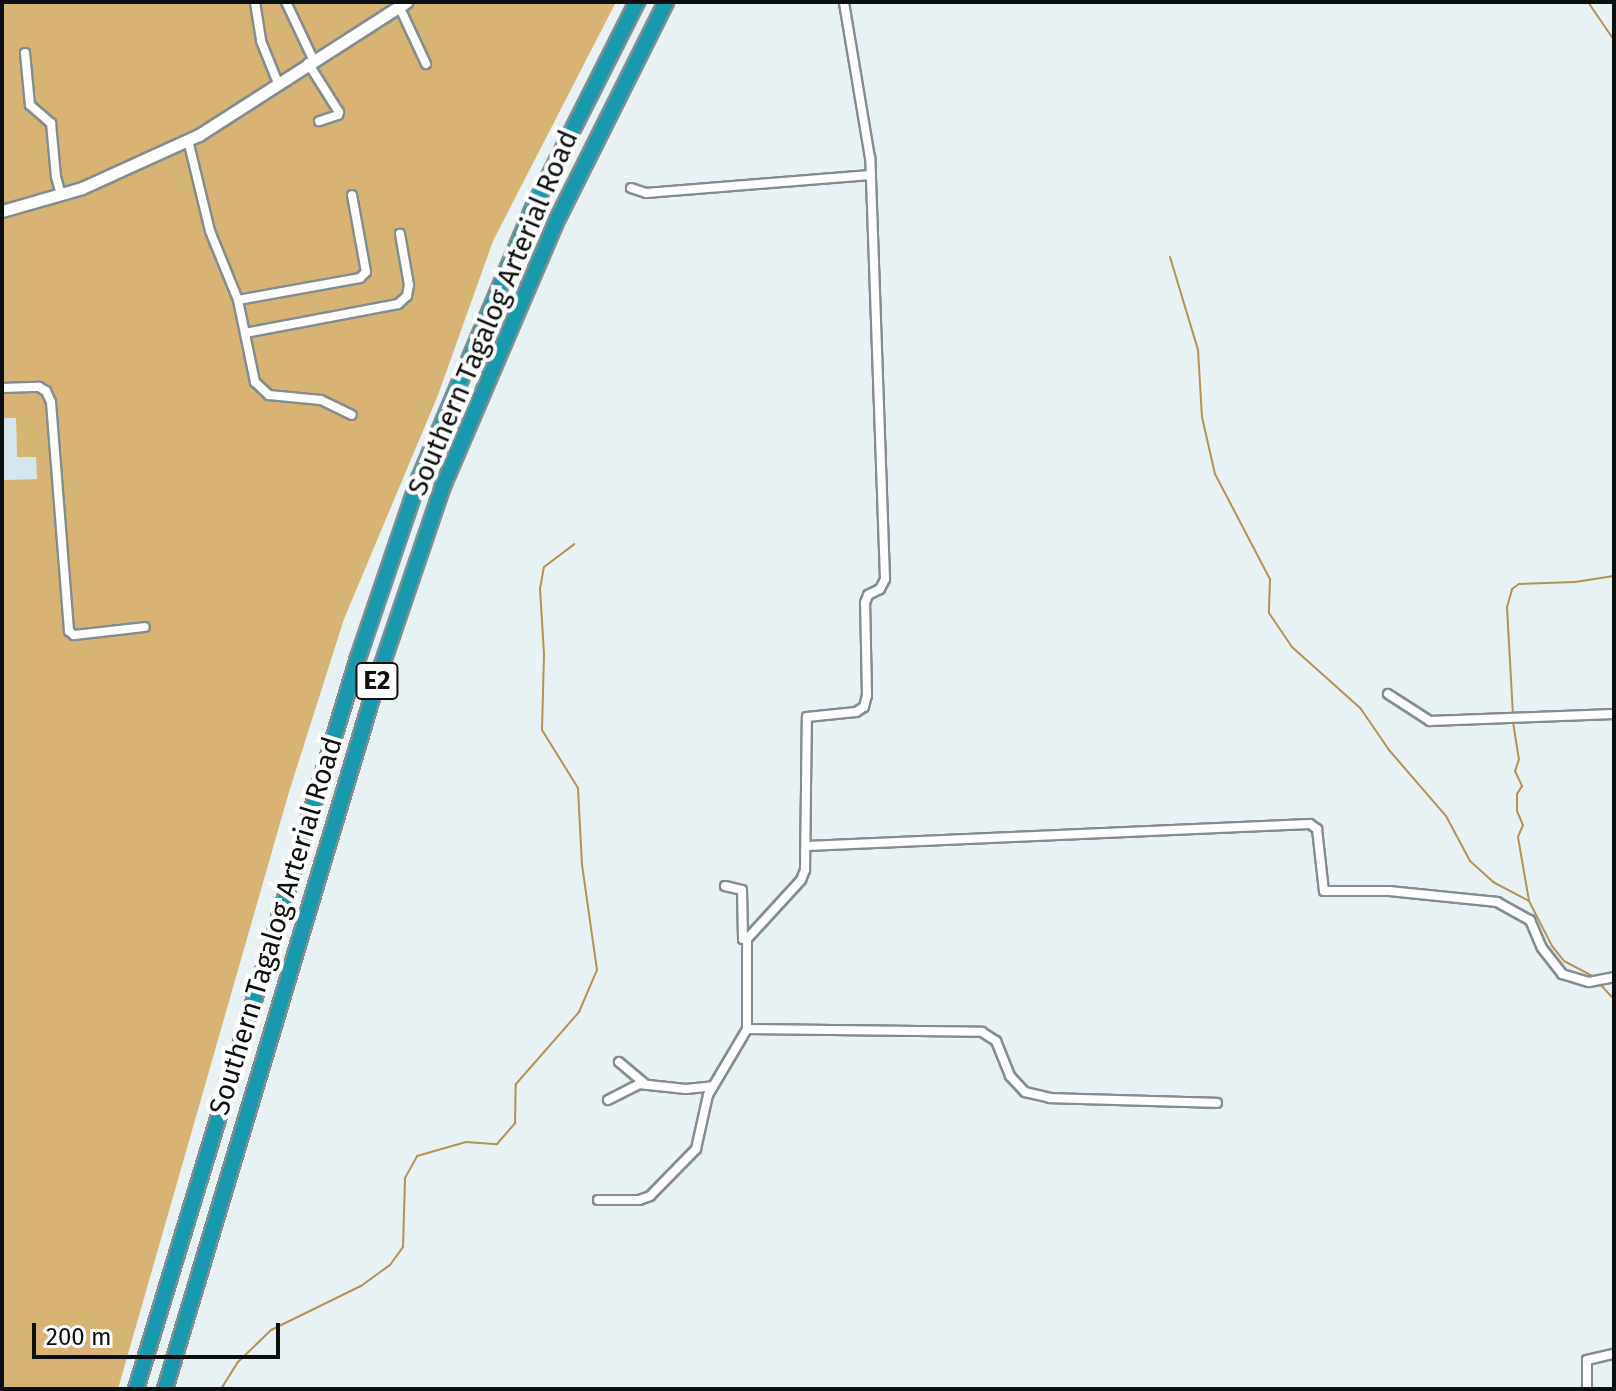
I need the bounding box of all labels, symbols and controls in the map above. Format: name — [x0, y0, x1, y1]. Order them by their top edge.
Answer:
street label: Southern Tagalog Arterial Road — [401, 125, 585, 501]
road number: E2 — [355, 659, 399, 703]
street label: Southern Tagalog Arterial Road — [202, 733, 350, 1119]
scale bar — [36, 1307, 284, 1357]
text: 200 m — [46, 1323, 112, 1351]

